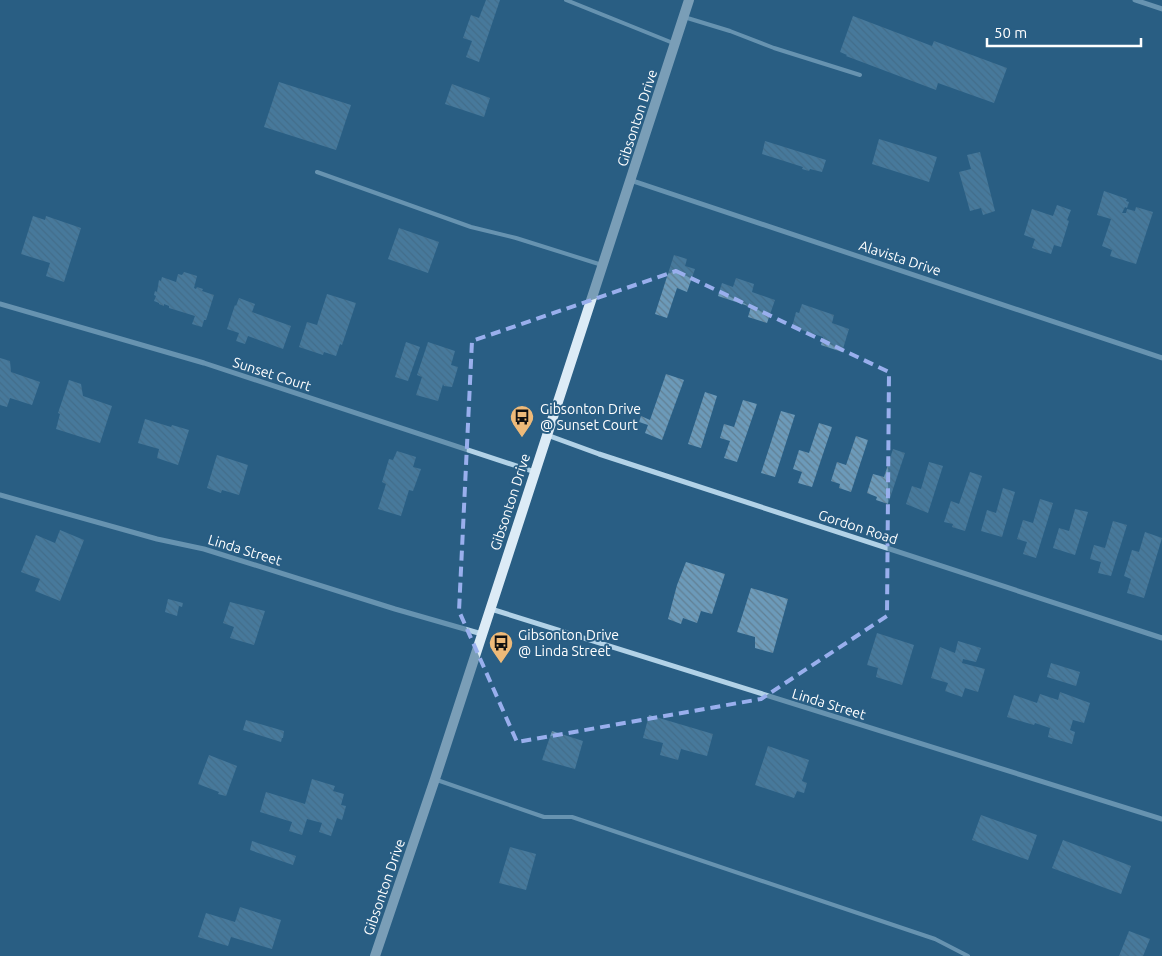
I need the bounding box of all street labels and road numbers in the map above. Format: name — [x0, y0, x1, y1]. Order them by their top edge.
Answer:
street label: Gibsonton Drive — [614, 67, 660, 169]
street label: Alavista Drive — [857, 237, 943, 279]
street label: Sunset Court — [231, 354, 314, 394]
street label: Gibsonton Drive — [487, 451, 533, 553]
street label: Gordon Road — [816, 507, 900, 547]
street label: Linda Street — [206, 531, 284, 569]
street label: Linda Street — [790, 685, 868, 723]
street label: Gibsonton Drive — [360, 837, 408, 937]

